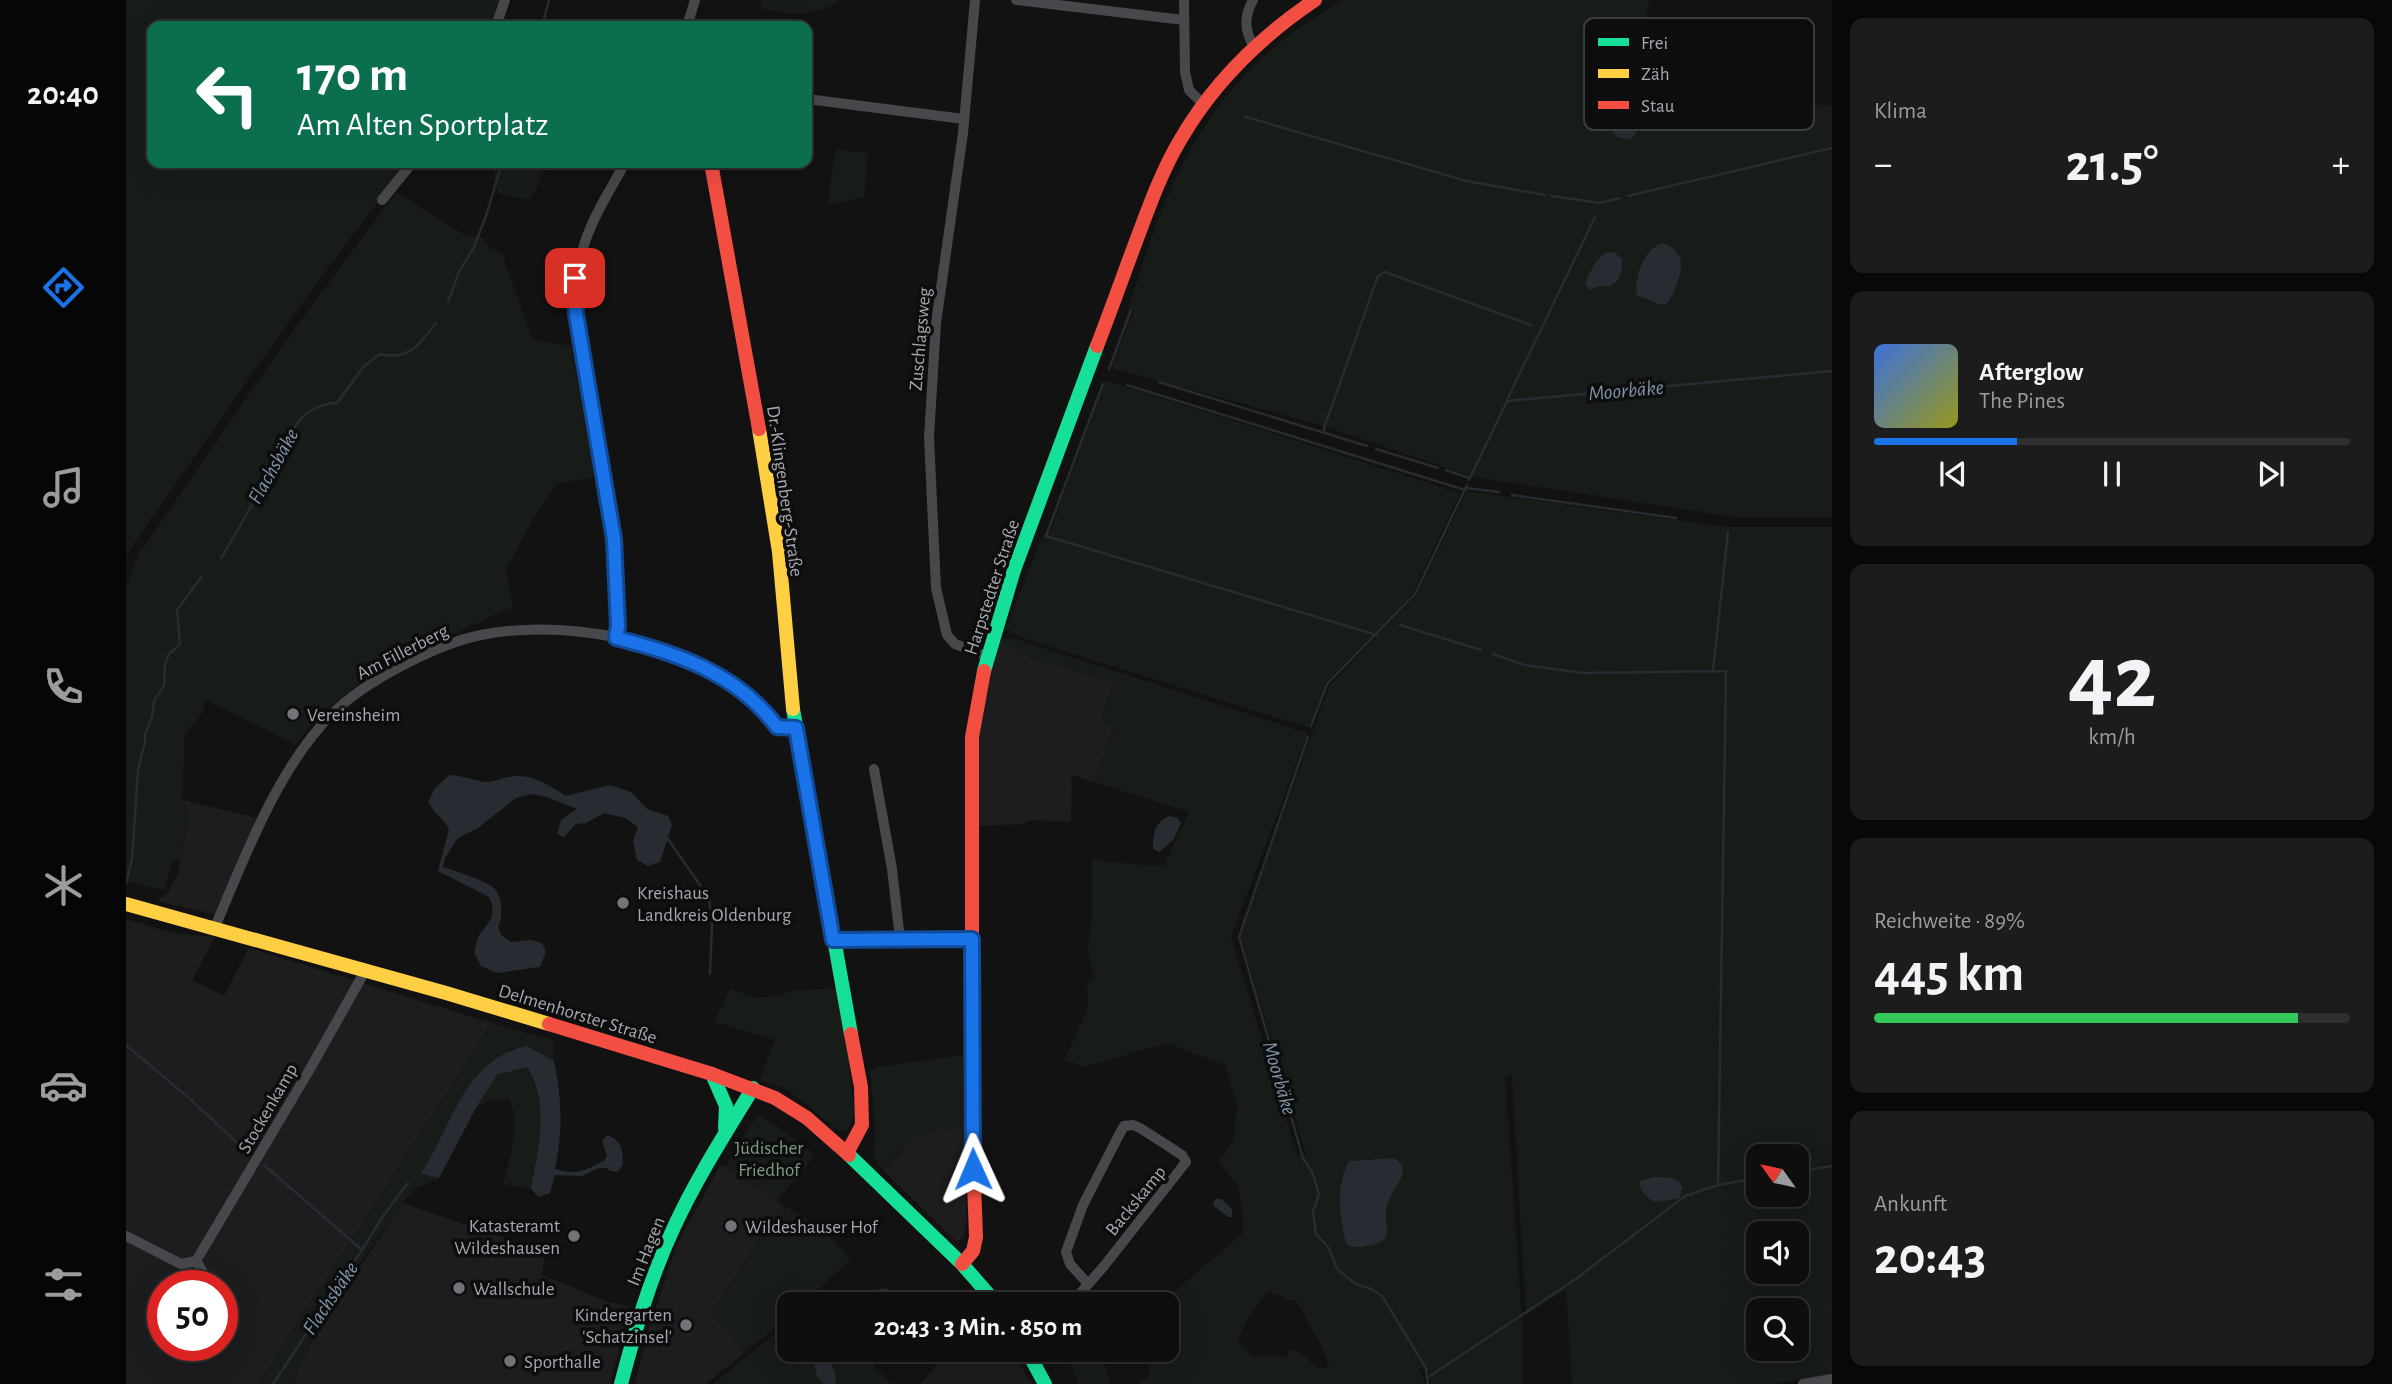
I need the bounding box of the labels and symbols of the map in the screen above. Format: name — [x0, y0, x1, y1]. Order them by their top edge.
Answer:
legend — [1584, 18, 1814, 130]
text: Frei — [1641, 34, 1668, 53]
text: Zäh — [1641, 65, 1670, 84]
text: Stau — [1641, 97, 1675, 116]
pin — [545, 248, 605, 308]
street label: Zuschlagsweg — [907, 286, 935, 392]
water label: Moorbäke — [1588, 377, 1665, 404]
street label: Dr.-Klingenberg-Straße — [763, 404, 806, 578]
water label: Flachsbäke — [244, 425, 303, 507]
street label: Harpstedter Straße — [962, 517, 1023, 658]
street label: Am Fillerberg — [354, 621, 452, 684]
marker: Vereinsheim — [285, 706, 301, 722]
place label: Vereinsheim — [307, 706, 400, 725]
place label: Kreishaus Landkreis Oldenburg — [637, 884, 792, 925]
marker: Kreishaus Landkreis Oldenburg — [615, 895, 631, 911]
street label: Delmenhorster Straße — [496, 981, 659, 1048]
water label: Moorbäke — [1259, 1039, 1300, 1117]
street label: Stockenkamp — [235, 1061, 302, 1157]
position arrow — [936, 1132, 1010, 1206]
park label: Jüdischer Friedhof — [735, 1139, 803, 1180]
north arrow — [1746, 1144, 1810, 1208]
street label: Backskamp — [1102, 1162, 1170, 1239]
street label: Im Hagen — [624, 1214, 669, 1289]
place label: Katasteramt Wildeshausen — [454, 1217, 560, 1258]
marker: Wildeshauser Hof — [723, 1218, 739, 1234]
place label: Wildeshauser Hof — [745, 1218, 879, 1237]
marker: Katasteramt Wildeshausen — [566, 1228, 582, 1244]
water label: Flachsbäke — [299, 1258, 362, 1338]
speed limit sign: 50 — [147, 1270, 238, 1361]
marker: Wallschule — [451, 1280, 467, 1296]
place label: Wallschule — [473, 1280, 554, 1299]
place label: Kindergarten 'Schatzinsel' — [574, 1306, 672, 1347]
marker: Kindergarten 'Schatzinsel' — [678, 1317, 694, 1333]
marker: Sporthalle — [502, 1353, 518, 1369]
place label: Sporthalle — [524, 1353, 601, 1372]

